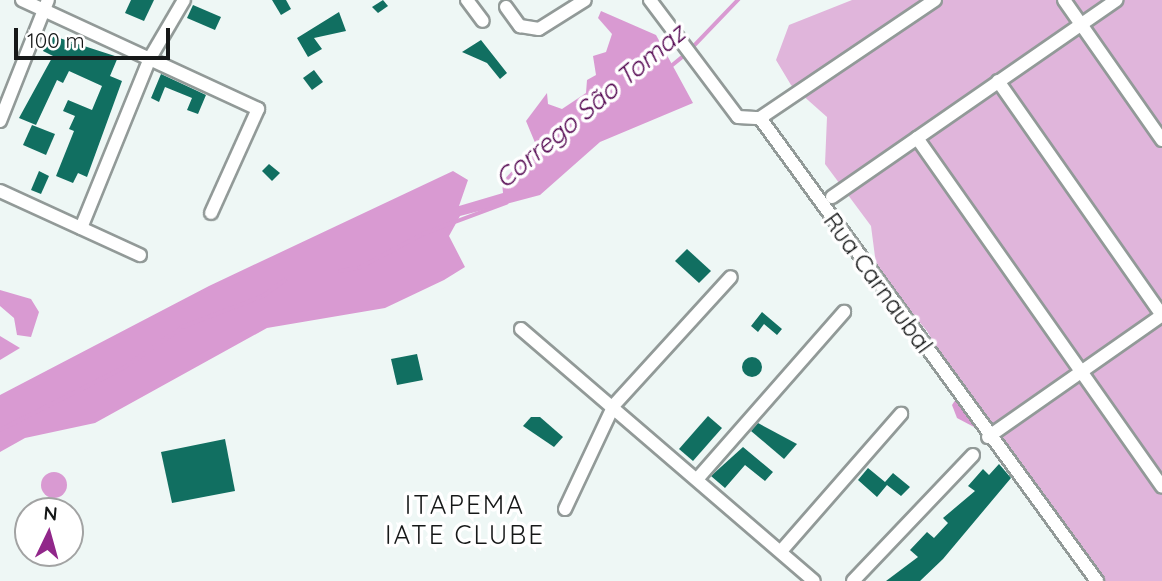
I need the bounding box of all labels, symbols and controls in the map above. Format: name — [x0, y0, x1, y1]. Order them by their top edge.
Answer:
scale bar — [18, 14, 173, 58]
water label: Corrego São Tomaz — [489, 17, 691, 195]
text: 100 m — [27, 27, 85, 53]
street label: Rua Carnaubal — [817, 207, 939, 359]
district label: ITAPEMA IATE CLUBE — [386, 489, 544, 550]
north arrow — [14, 497, 84, 567]
text: N — [43, 501, 59, 526]

